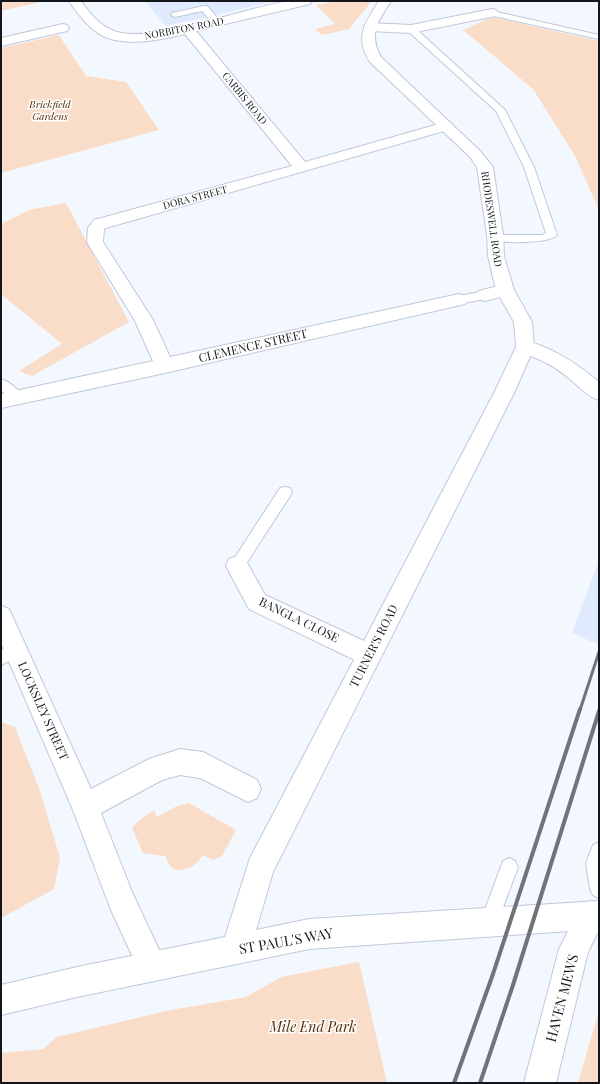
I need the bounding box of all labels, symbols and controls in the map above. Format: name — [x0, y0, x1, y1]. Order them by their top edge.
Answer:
street label: NORBITON ROAD — [143, 13, 225, 43]
street label: CARBIS ROAD — [219, 69, 271, 127]
park label: Brickfield Gardens — [28, 97, 71, 123]
street label: RHODESWELL ROAD — [478, 170, 506, 268]
street label: DORA STREET — [161, 182, 229, 212]
street label: CLEMENCE STREET — [197, 325, 309, 365]
street label: BANGLA CLOSE — [257, 593, 342, 645]
street label: TURNER'S ROAD — [345, 601, 401, 690]
street label: LOCKSLEY STREET — [15, 659, 73, 763]
street label: ST PAUL'S WAY — [237, 923, 335, 958]
street label: HAVEN MEWS — [541, 952, 582, 1044]
park label: Mile End Park — [269, 1017, 356, 1036]

